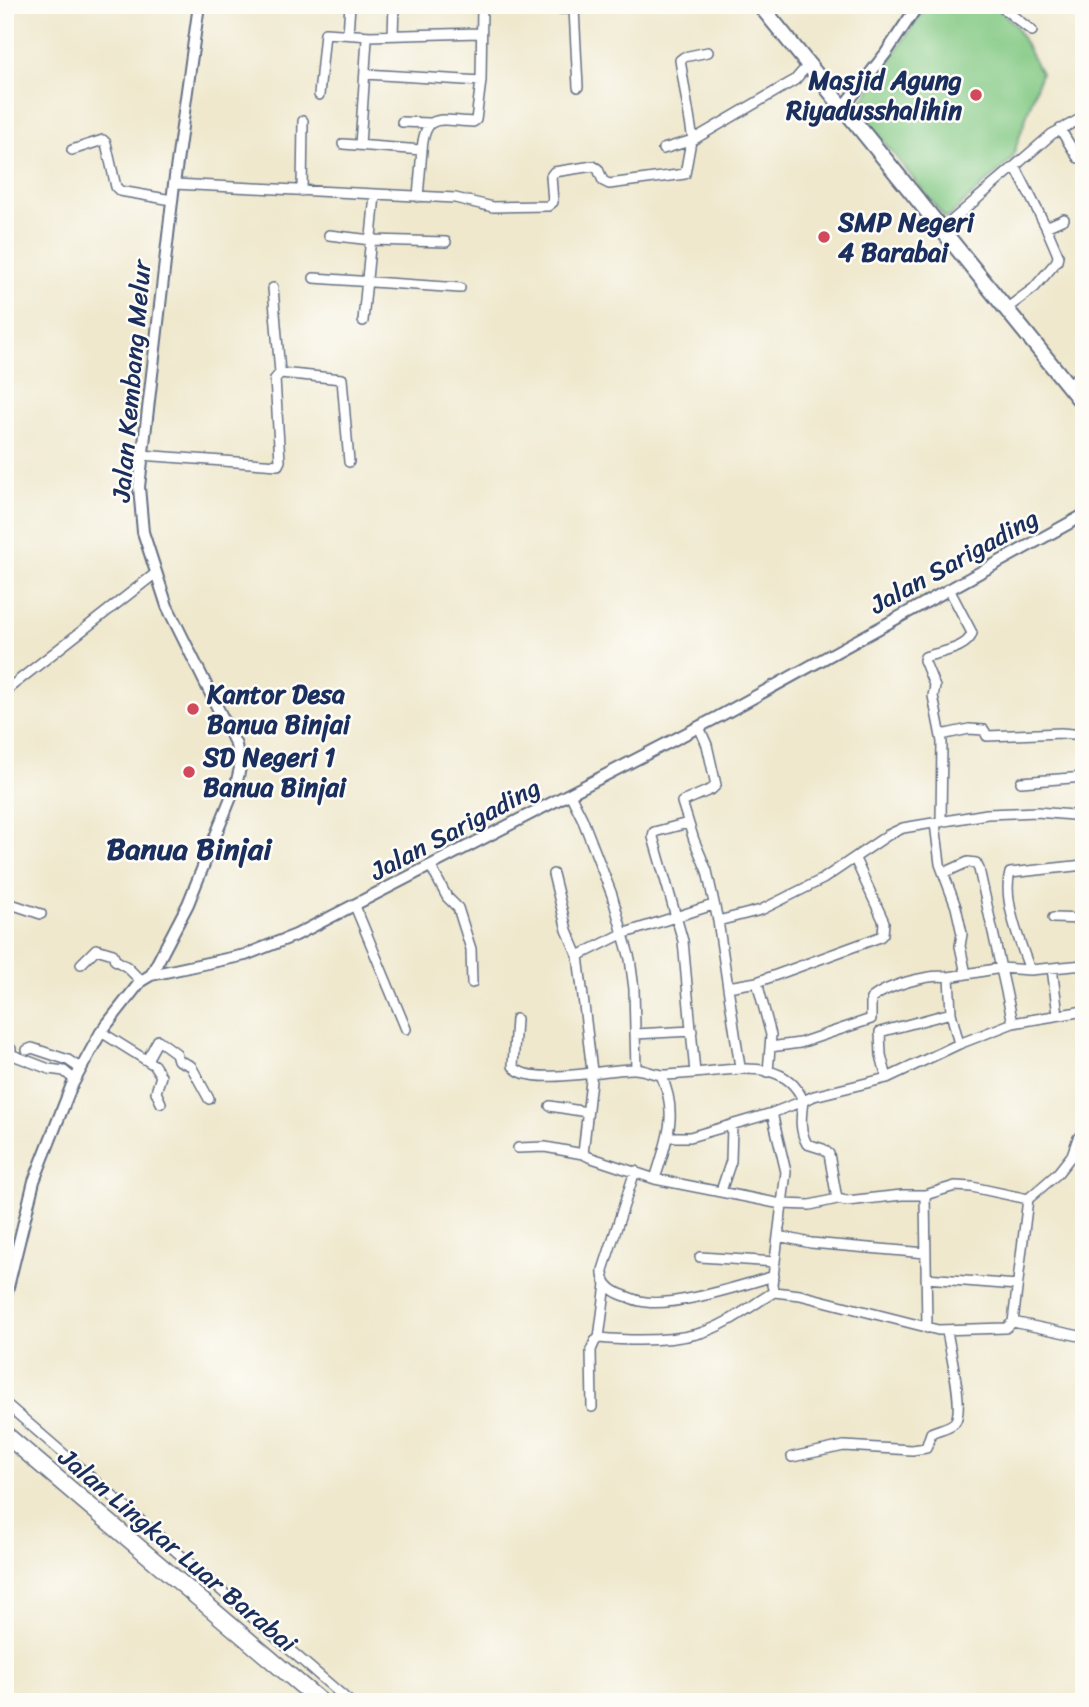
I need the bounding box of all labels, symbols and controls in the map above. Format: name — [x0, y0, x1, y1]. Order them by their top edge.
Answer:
place label: Masjid Agung Riyadusshalihin — [785, 57, 962, 133]
marker: Masjid Agung Riyadusshalihin — [968, 87, 984, 103]
place label: SMP Negeri 4 Barabai — [837, 199, 976, 275]
marker: SMP Negeri 4 Barabai — [816, 229, 832, 245]
street label: Jalan Kembang Melur — [97, 257, 165, 505]
street label: Jalan Sarigading — [860, 495, 1047, 627]
place label: Kantor Desa Banua Binjai — [206, 671, 352, 747]
marker: Kantor Desa Banua Binjai — [185, 701, 201, 717]
place label: SD Negeri 1 Banua Binjai — [202, 734, 348, 810]
marker: SD Negeri 1 Banua Binjai — [181, 764, 197, 780]
street label: Jalan Sarigading — [360, 765, 549, 894]
district label: Banua Binjai — [107, 822, 273, 876]
street label: Jalan Lingkar Luar Barabai — [47, 1435, 309, 1665]

